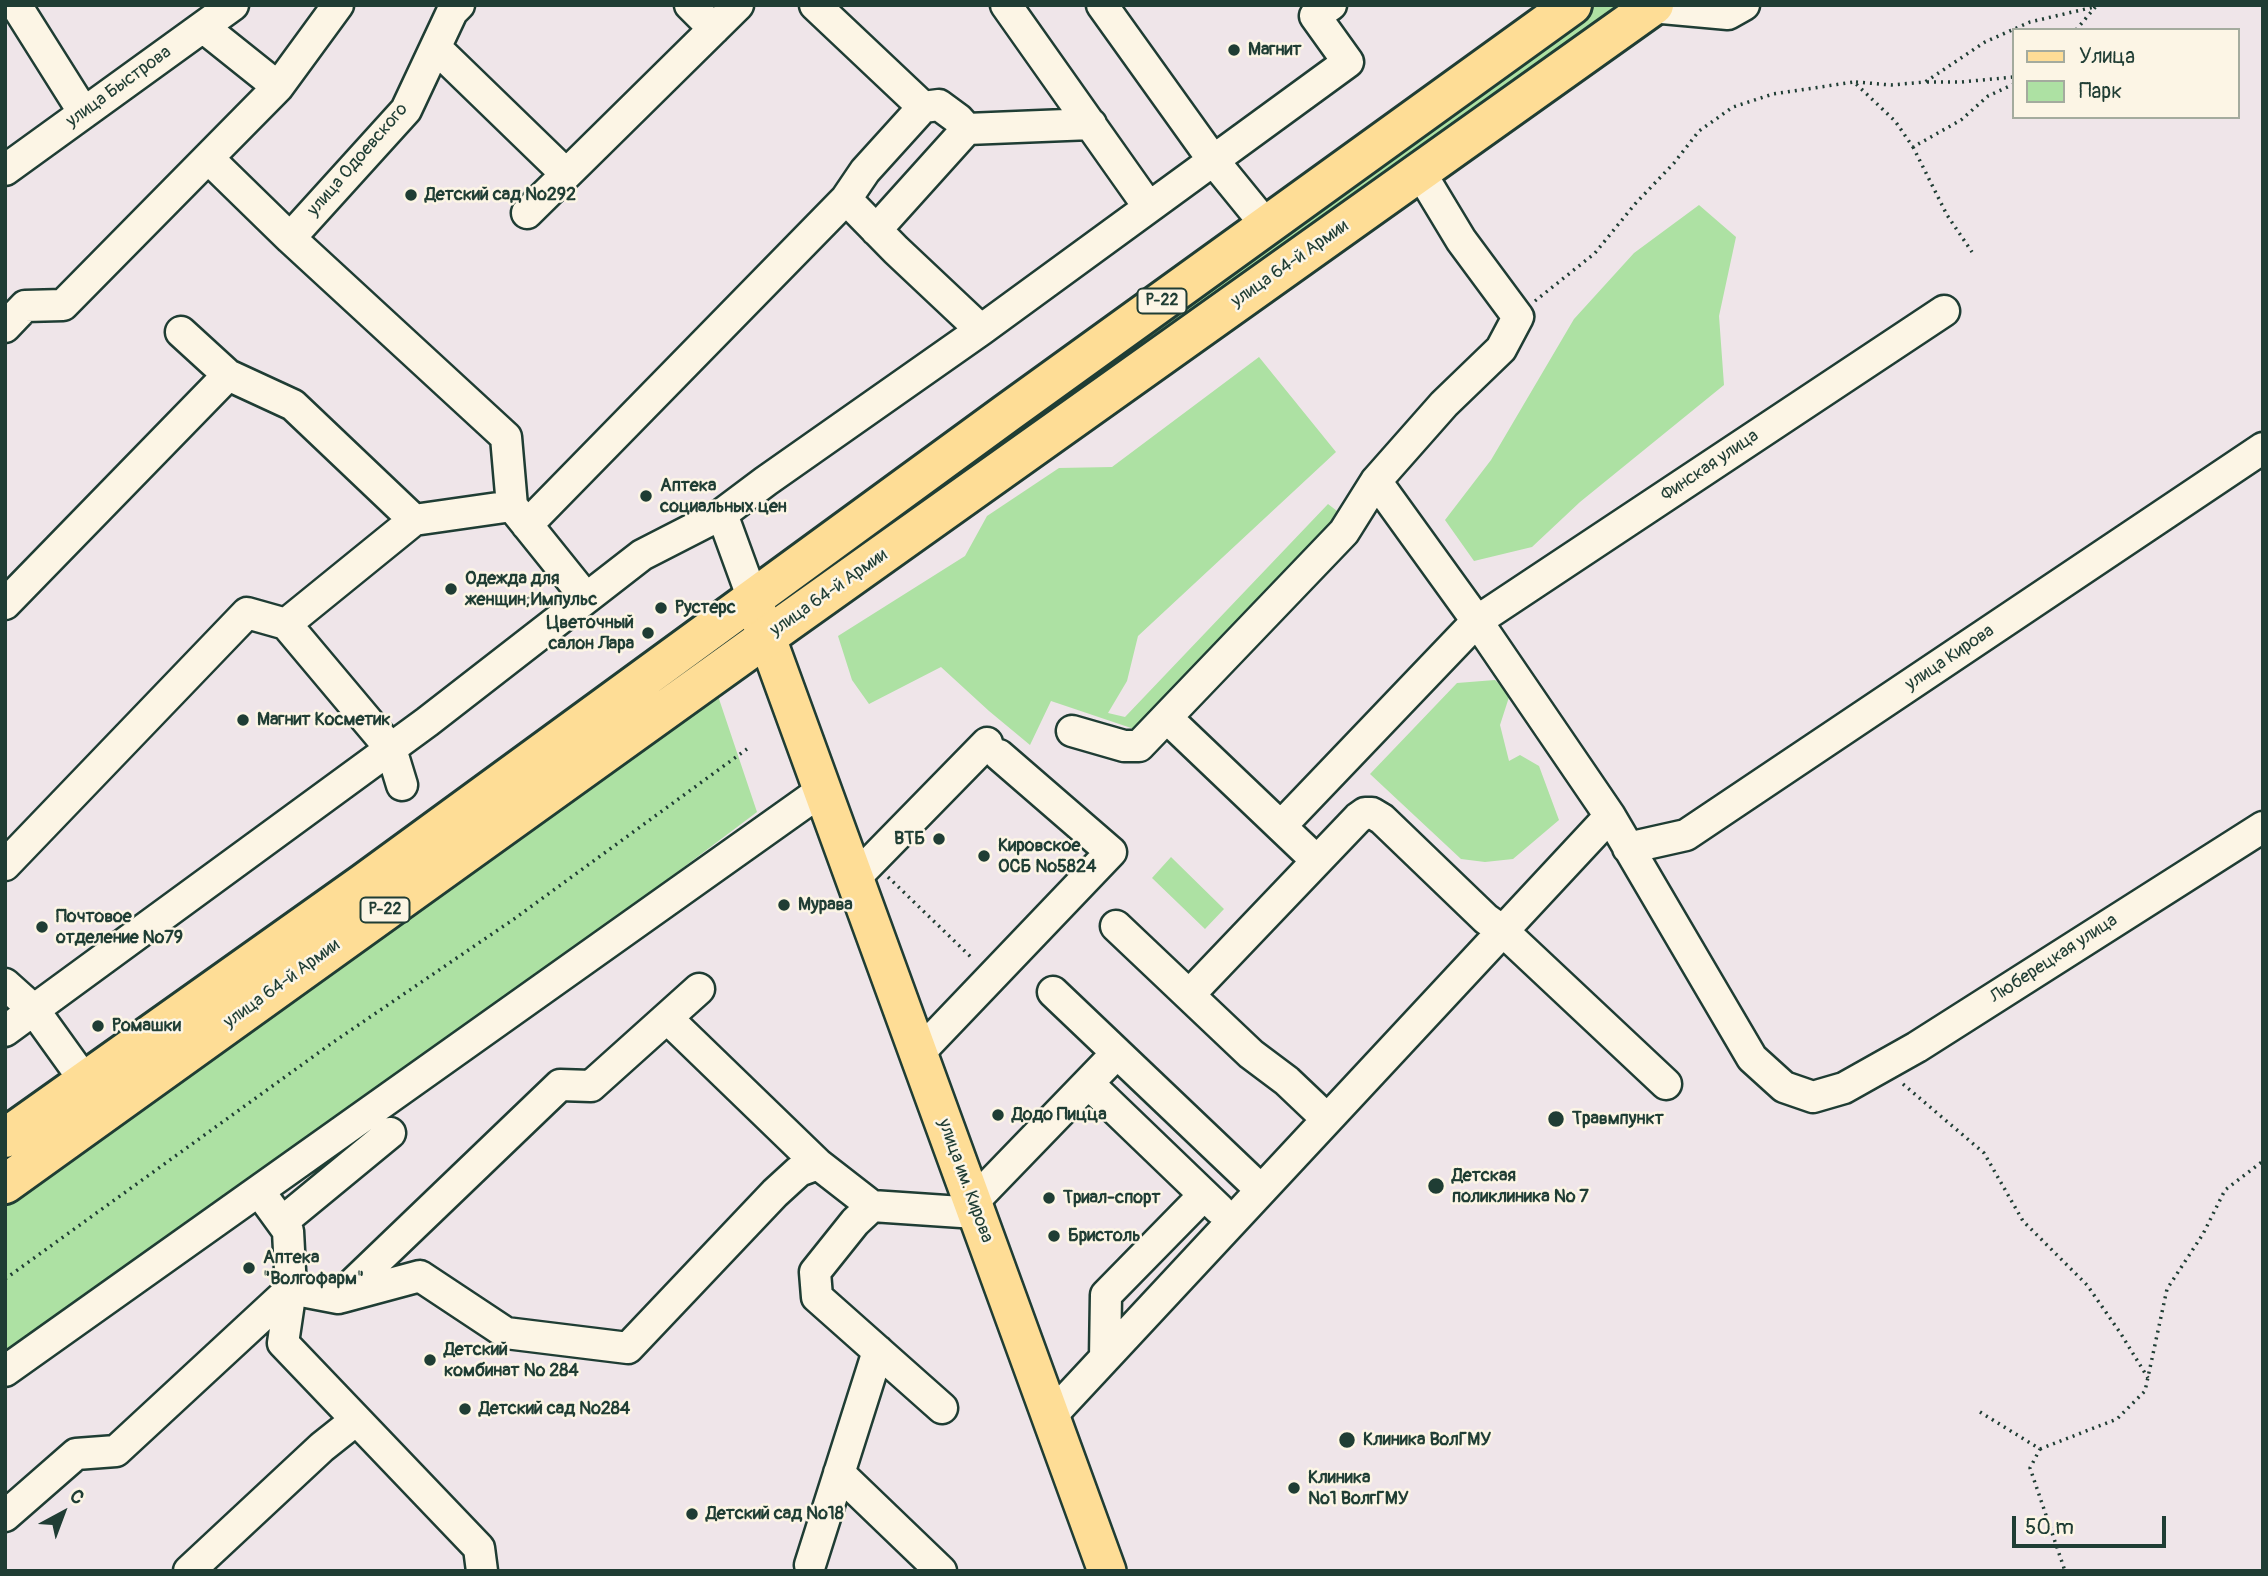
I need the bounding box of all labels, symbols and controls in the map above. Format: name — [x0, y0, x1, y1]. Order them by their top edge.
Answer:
legend — [2012, 28, 2240, 119]
place label: Магнит — [1248, 39, 1301, 61]
street label: улица Быстрова — [62, 42, 176, 132]
marker: Магнит — [1226, 42, 1242, 58]
text: Улица — [2079, 43, 2135, 70]
text: Парк — [2079, 78, 2122, 105]
street label: улица Одоевского — [303, 99, 413, 221]
place label: Детский сад №292 — [425, 184, 576, 206]
marker: Детский сад №292 — [403, 187, 419, 203]
street label: улица 64-й Армии — [1227, 216, 1353, 312]
road number: Р-22 — [1138, 288, 1186, 314]
street label: Финская улица — [1657, 425, 1763, 507]
place label: Аптека социальных цен — [660, 475, 787, 518]
marker: Аптека социальных цен — [638, 488, 654, 504]
street label: улица 64-й Армии — [766, 545, 892, 641]
place label: Одежда для женщин;Импульс — [465, 568, 597, 610]
marker: Одежда для женщин;Импульс — [443, 581, 459, 597]
place label: Рустерс — [675, 597, 736, 619]
marker: Рустерс — [653, 600, 669, 616]
place label: Цветочный салон Лара — [547, 612, 634, 654]
street label: улица Кирова — [1901, 620, 1999, 696]
marker: Цветочный салон Лара — [640, 625, 656, 641]
place label: Магнит Косметик — [257, 709, 391, 731]
marker: Магнит Косметик — [235, 712, 251, 728]
place label: ВТБ — [894, 828, 925, 850]
marker: ВТБ — [931, 831, 947, 847]
place label: Кировское ОСБ №5824 — [998, 835, 1096, 878]
marker: Кировское ОСБ №5824 — [976, 848, 992, 864]
place label: Мурава — [798, 894, 853, 916]
marker: Мурава — [776, 897, 792, 913]
road number: Р-22 — [360, 898, 410, 922]
place label: Почтовое отделение №79 — [56, 906, 183, 948]
street label: Люберецкая улица — [1986, 910, 2122, 1008]
marker: Почтовое отделение №79 — [34, 919, 50, 935]
street label: улица 64-й Армии — [220, 935, 344, 1033]
place label: Ромашки — [112, 1015, 181, 1037]
marker: Ромашки — [90, 1018, 106, 1034]
place label: Додо Пицца — [1012, 1104, 1107, 1126]
marker: Додо Пицца — [990, 1107, 1006, 1123]
place label: Травмпункт — [1572, 1108, 1664, 1130]
marker: Травмпункт — [1546, 1109, 1566, 1129]
street label: улица им. Кирова — [933, 1116, 997, 1246]
place label: Детская поликлиника № 7 — [1452, 1165, 1589, 1208]
marker: Детская поликлиника № 7 — [1426, 1176, 1446, 1196]
place label: Триал-спорт — [1063, 1187, 1160, 1209]
marker: Триал-спорт — [1041, 1190, 1057, 1206]
place label: Бристоль — [1068, 1225, 1141, 1247]
marker: Бристоль — [1046, 1228, 1062, 1244]
place label: Аптека "Волгофарм" — [263, 1247, 364, 1290]
marker: Аптека "Волгофарм" — [241, 1260, 257, 1276]
place label: Детский комбинат № 284 — [444, 1339, 579, 1382]
marker: Детский комбинат № 284 — [422, 1352, 438, 1368]
place label: Детский сад №284 — [479, 1398, 630, 1420]
marker: Детский сад №284 — [457, 1401, 473, 1417]
place label: Клиника ВолГМУ — [1363, 1429, 1491, 1451]
marker: Клиника ВолГМУ — [1337, 1430, 1357, 1450]
place label: Клиника №1 ВолгГМУ — [1308, 1467, 1409, 1510]
north arrow — [28, 1478, 98, 1548]
marker: Клиника №1 ВолгГМУ — [1286, 1480, 1302, 1496]
text: С — [64, 1484, 89, 1510]
scale bar — [2016, 1502, 2170, 1546]
place label: Детский сад №18 — [706, 1503, 844, 1525]
marker: Детский сад №18 — [684, 1506, 700, 1522]
text: 50 m — [2025, 1514, 2074, 1541]

